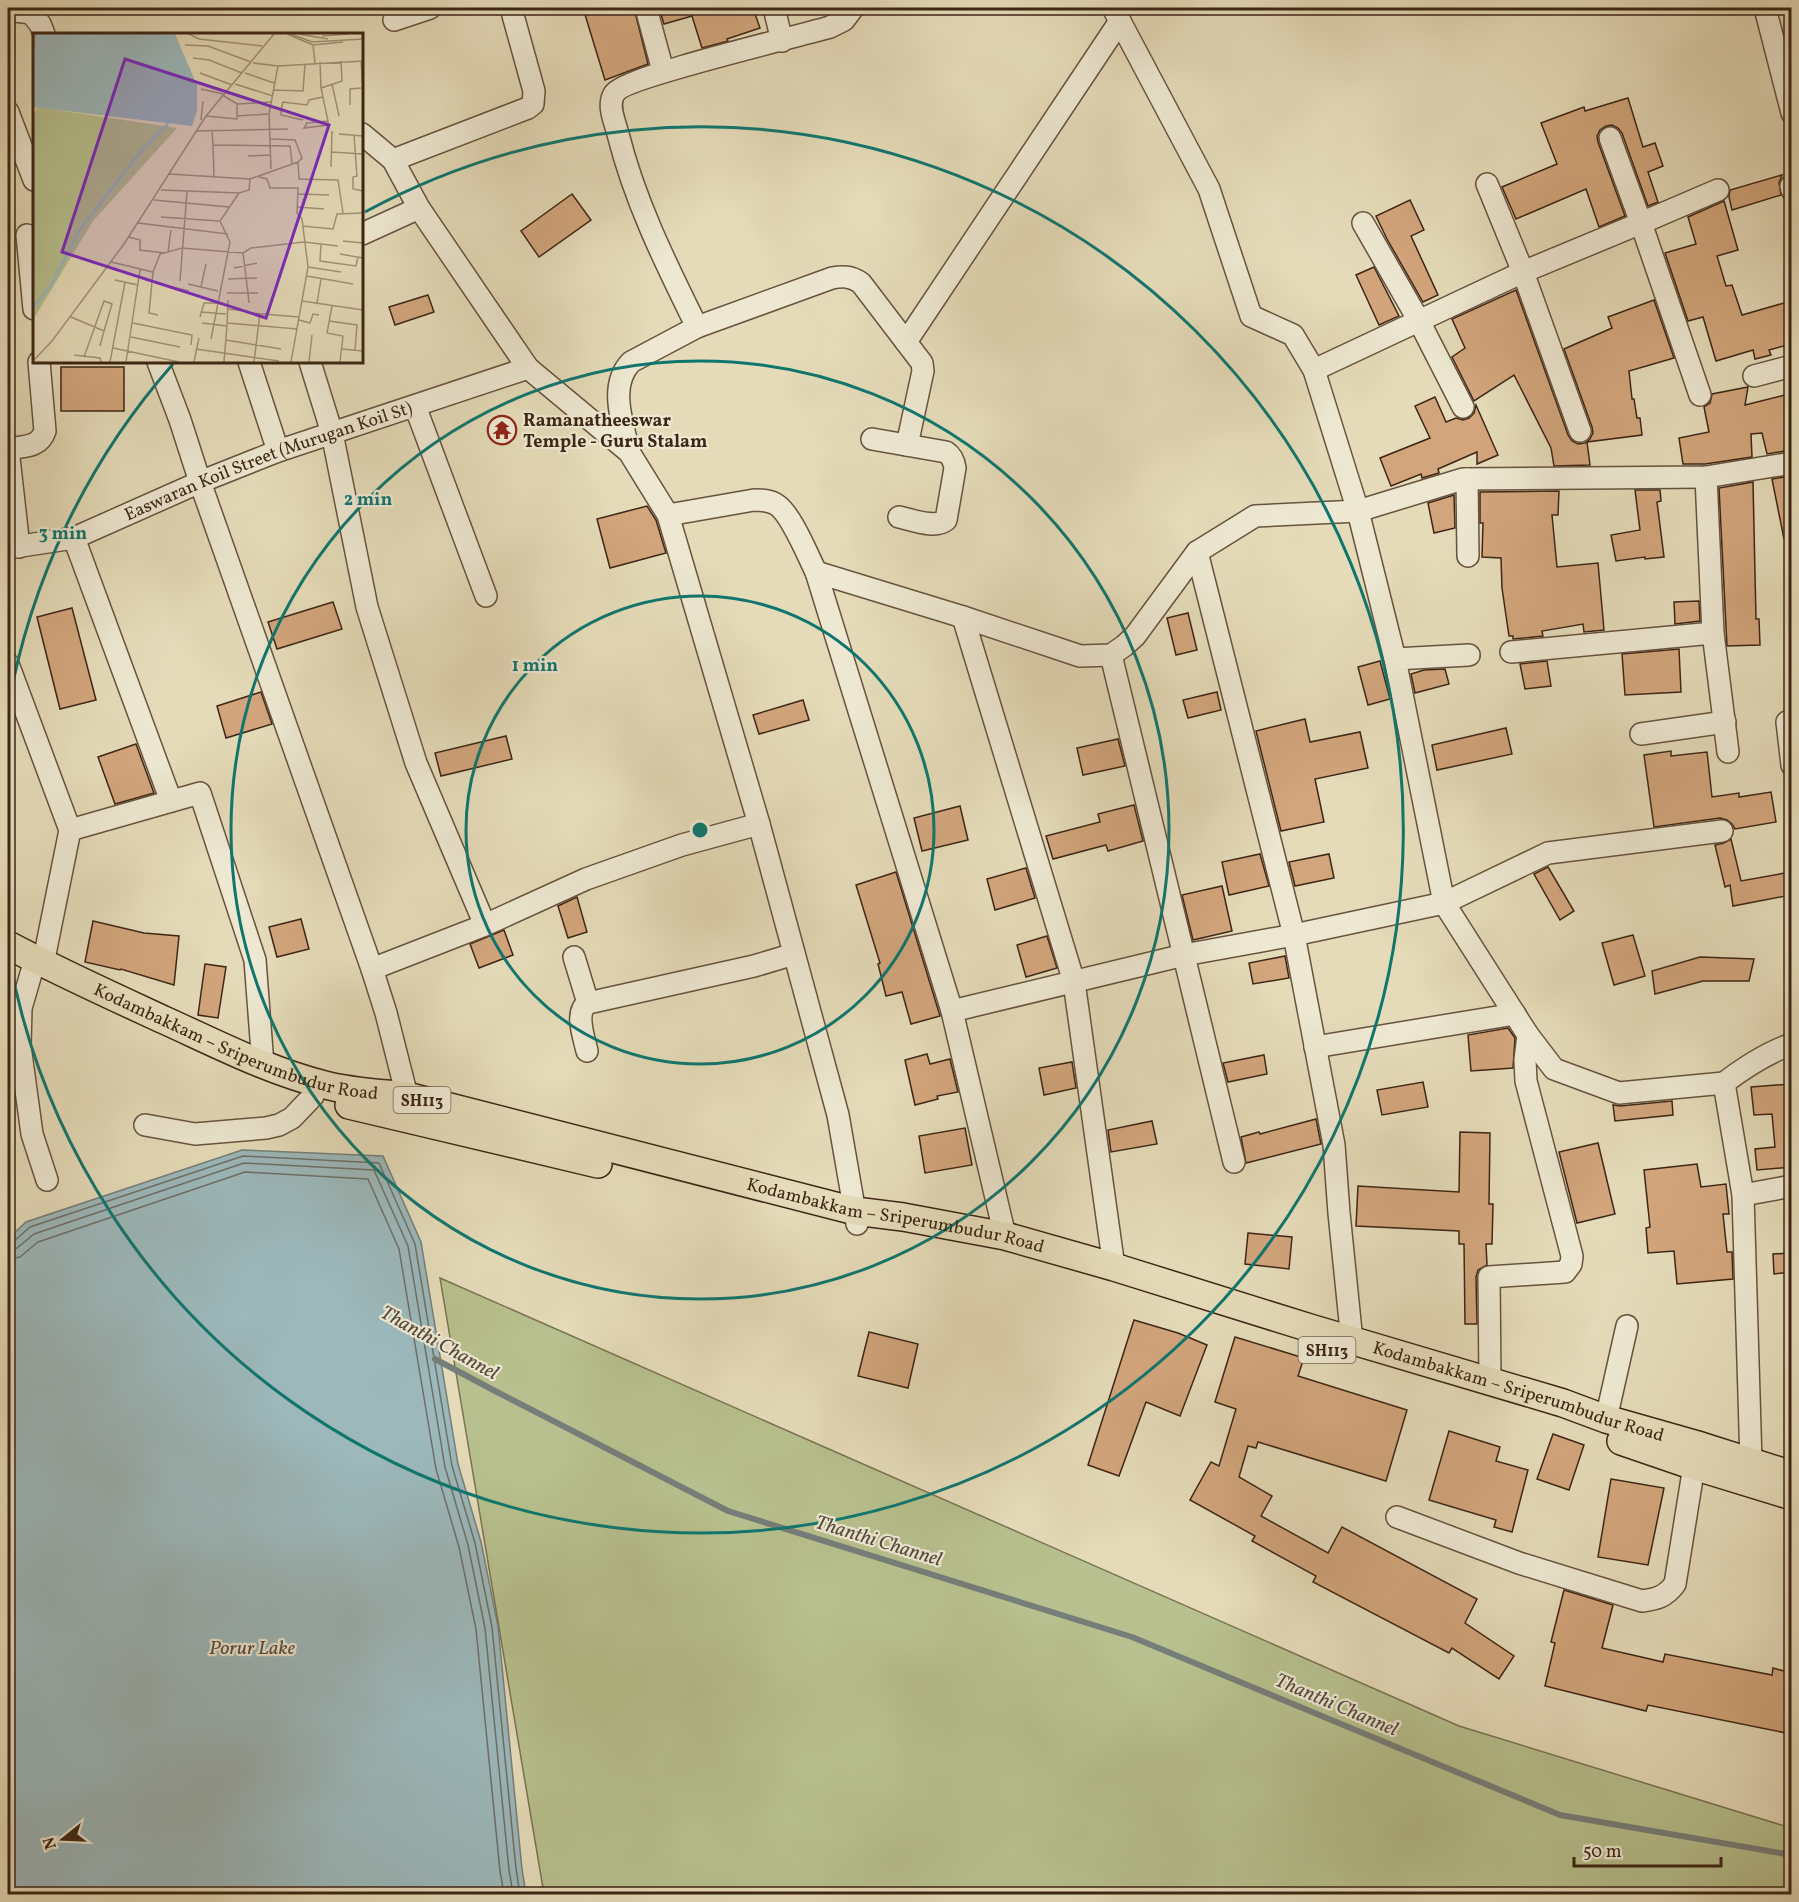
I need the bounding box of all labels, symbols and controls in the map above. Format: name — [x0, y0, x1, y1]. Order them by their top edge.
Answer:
inset map — [33, 33, 363, 363]
street label: Easwaran Koil Street (Murugan Koil St) — [121, 396, 416, 528]
place label: Ramanatheeswar Temple - Guru Stalam — [523, 409, 707, 455]
temple icon: Ramanatheeswar Temple - Guru Stalam — [486, 414, 518, 446]
text: 2 min — [344, 488, 392, 513]
text: 3 min — [39, 522, 87, 547]
text: 1 min — [512, 654, 558, 679]
centre of rings — [690, 820, 710, 840]
street label: Kodambakkam – Sriperumbudur Road — [89, 978, 379, 1107]
road number: SH113 — [394, 1087, 450, 1113]
street label: Kodambakkam – Sriperumbudur Road — [744, 1173, 1047, 1261]
water label: Thanthi Channel — [375, 1300, 503, 1388]
street label: Kodambakkam – Sriperumbudur Road — [1369, 1336, 1667, 1449]
road number: SH113 — [1298, 1337, 1356, 1363]
water label: Thanthi Channel — [812, 1509, 945, 1574]
water label: Porur Lake — [209, 1635, 296, 1663]
water label: Thanthi Channel — [1270, 1667, 1402, 1744]
north arrow — [33, 1809, 93, 1869]
scale bar — [1574, 1830, 1721, 1868]
text: N — [38, 1834, 63, 1852]
text: 50 m — [1583, 1840, 1622, 1865]

